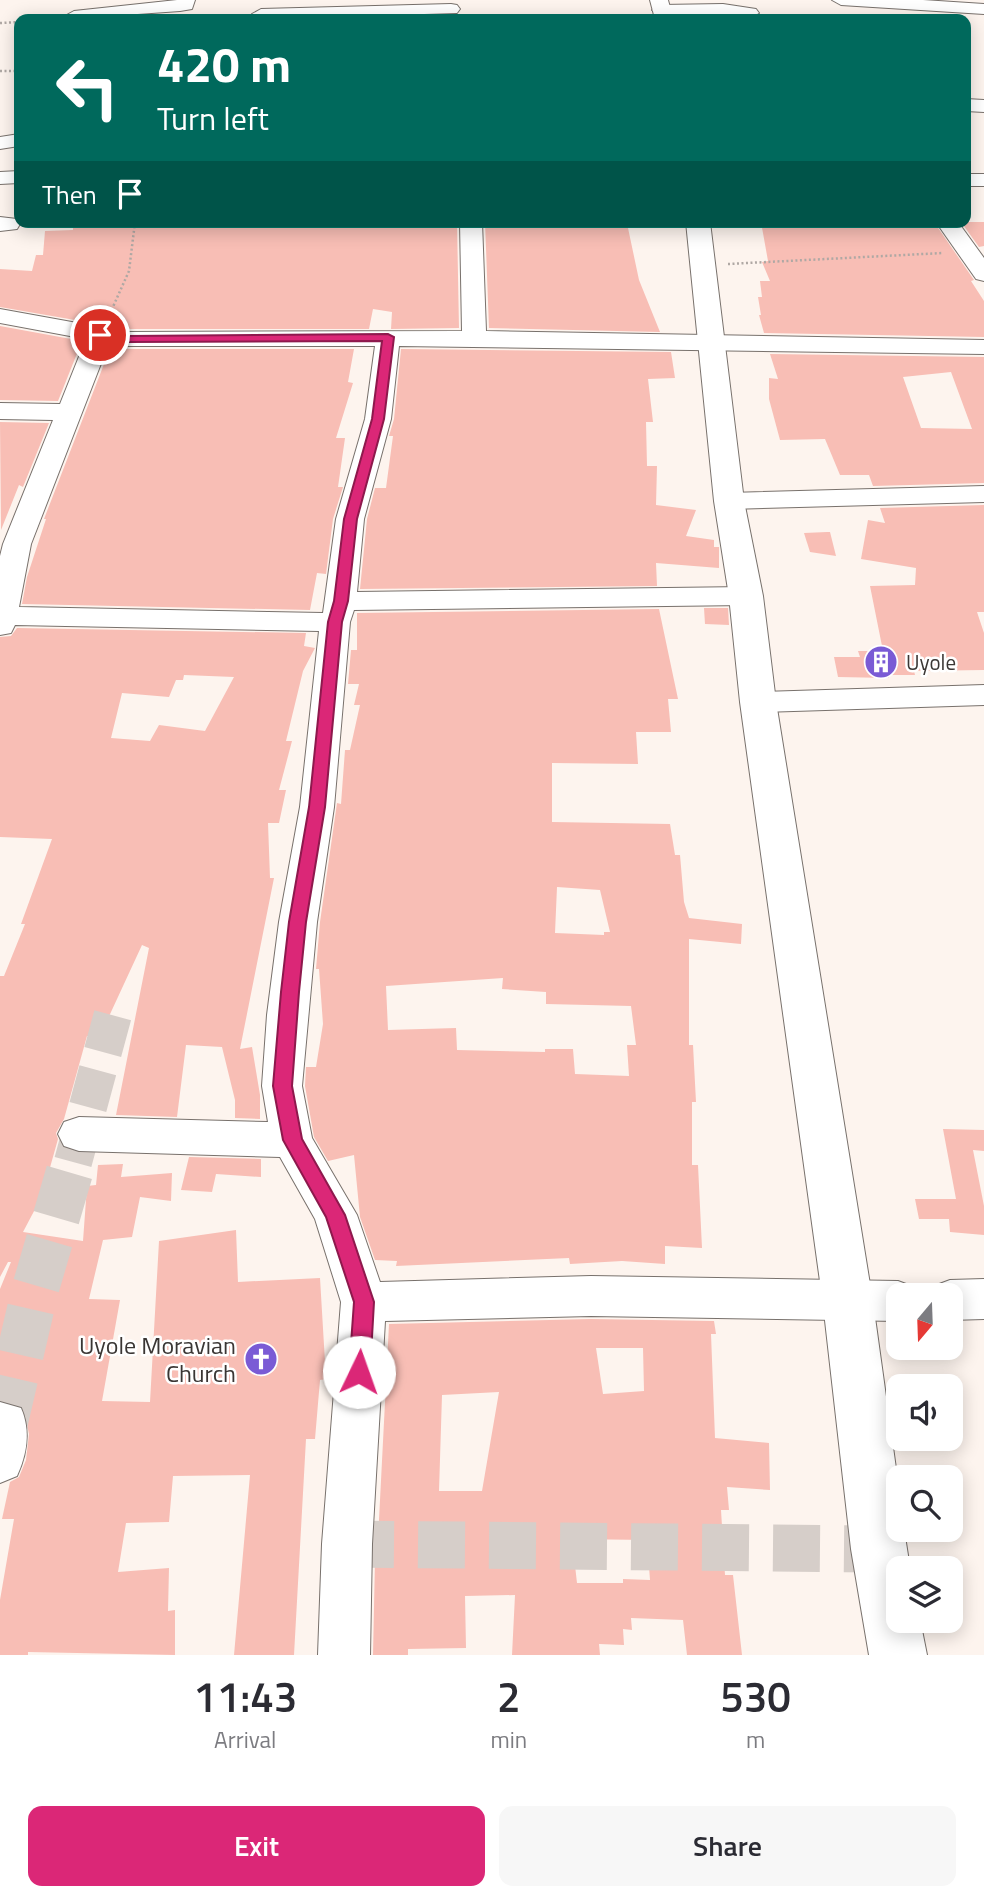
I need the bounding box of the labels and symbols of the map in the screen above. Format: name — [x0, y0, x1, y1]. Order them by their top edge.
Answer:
pin — [70, 305, 130, 365]
building icon: Uyole — [862, 643, 900, 681]
place label: Uyole — [906, 646, 956, 678]
north arrow — [886, 1283, 962, 1360]
place label: Uyole Moravian Church — [79, 1327, 236, 1391]
position arrow — [322, 1335, 396, 1409]
church icon: Uyole Moravian Church — [242, 1340, 280, 1378]

